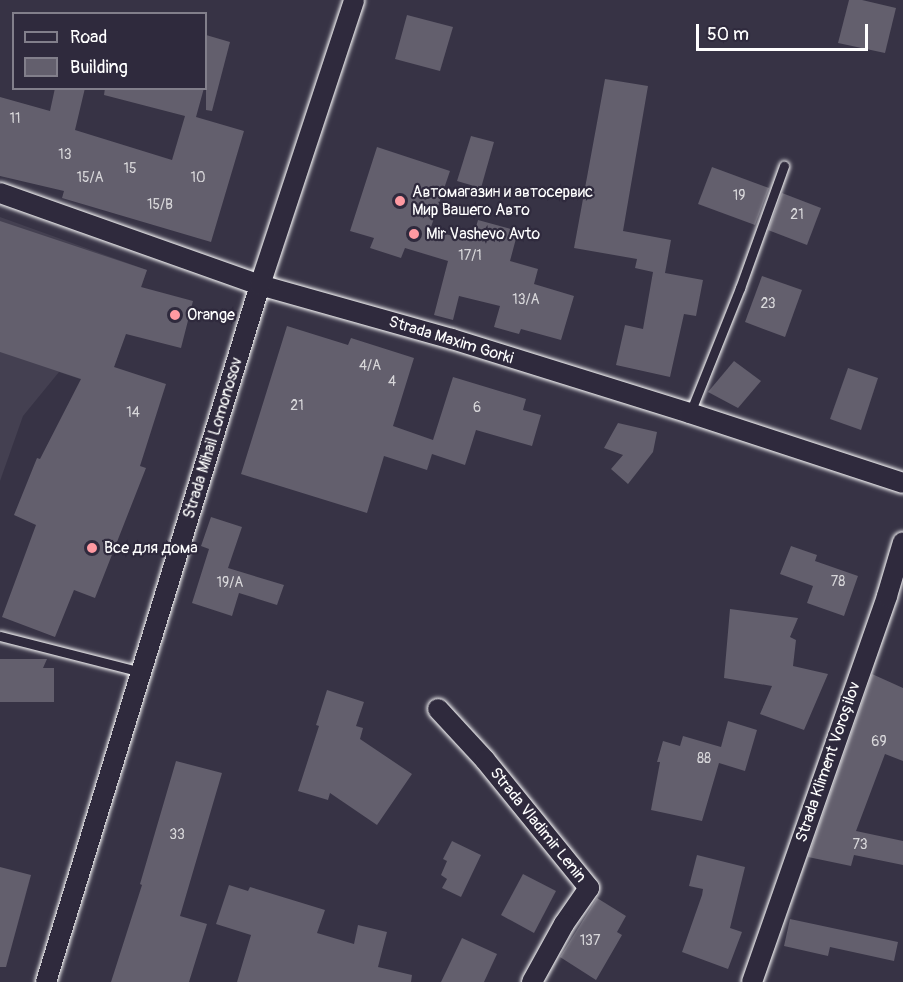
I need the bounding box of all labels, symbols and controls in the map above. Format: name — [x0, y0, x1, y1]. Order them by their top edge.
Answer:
legend — [12, 12, 207, 90]
scale bar — [699, 12, 872, 50]
text: 50 m — [707, 23, 749, 46]
text: Road — [70, 26, 107, 49]
text: Building — [70, 56, 128, 79]
house number: 11 — [10, 111, 20, 127]
house number: 13 — [58, 147, 72, 163]
house number: 15 — [123, 161, 137, 177]
house number: 15/A — [76, 170, 104, 186]
house number: 10 — [190, 170, 206, 186]
place label: Автомагазин и автосервис Мир Вашего Авто — [412, 182, 593, 220]
house number: 19 — [733, 188, 745, 204]
marker: Автомагазин и автосервис Мир Вашего Авто — [393, 194, 407, 208]
house number: 15/B — [147, 197, 173, 213]
house number: 21 — [790, 207, 804, 223]
place label: Mir Vashevo Avto — [426, 224, 540, 244]
marker: Mir Vashevo Avto — [407, 227, 421, 241]
house number: 17/1 — [458, 248, 482, 264]
house number: 13/A — [512, 292, 540, 308]
house number: 23 — [760, 296, 776, 312]
place label: Orange — [187, 305, 235, 325]
marker: Orange — [168, 308, 182, 322]
street label: Strada Maxim Gorki — [386, 312, 516, 368]
street label: Strada Mihail Lomonosov — [179, 355, 247, 521]
house number: 4/A — [359, 358, 381, 374]
house number: 4 — [388, 374, 396, 390]
house number: 21 — [290, 398, 304, 414]
house number: 6 — [473, 400, 481, 416]
house number: 14 — [126, 405, 140, 421]
place label: Все для дома — [104, 538, 198, 558]
marker: Все для дома — [85, 541, 99, 555]
house number: 78 — [831, 574, 845, 590]
house number: 19/A — [217, 575, 243, 591]
street label: Strada Kliment Voroșilov — [792, 679, 864, 845]
house number: 69 — [871, 734, 887, 750]
house number: 88 — [697, 751, 711, 767]
street label: Strada Vladimir Lenin — [486, 764, 590, 886]
house number: 33 — [169, 827, 185, 843]
house number: 73 — [852, 837, 868, 853]
house number: 137 — [580, 933, 600, 949]

